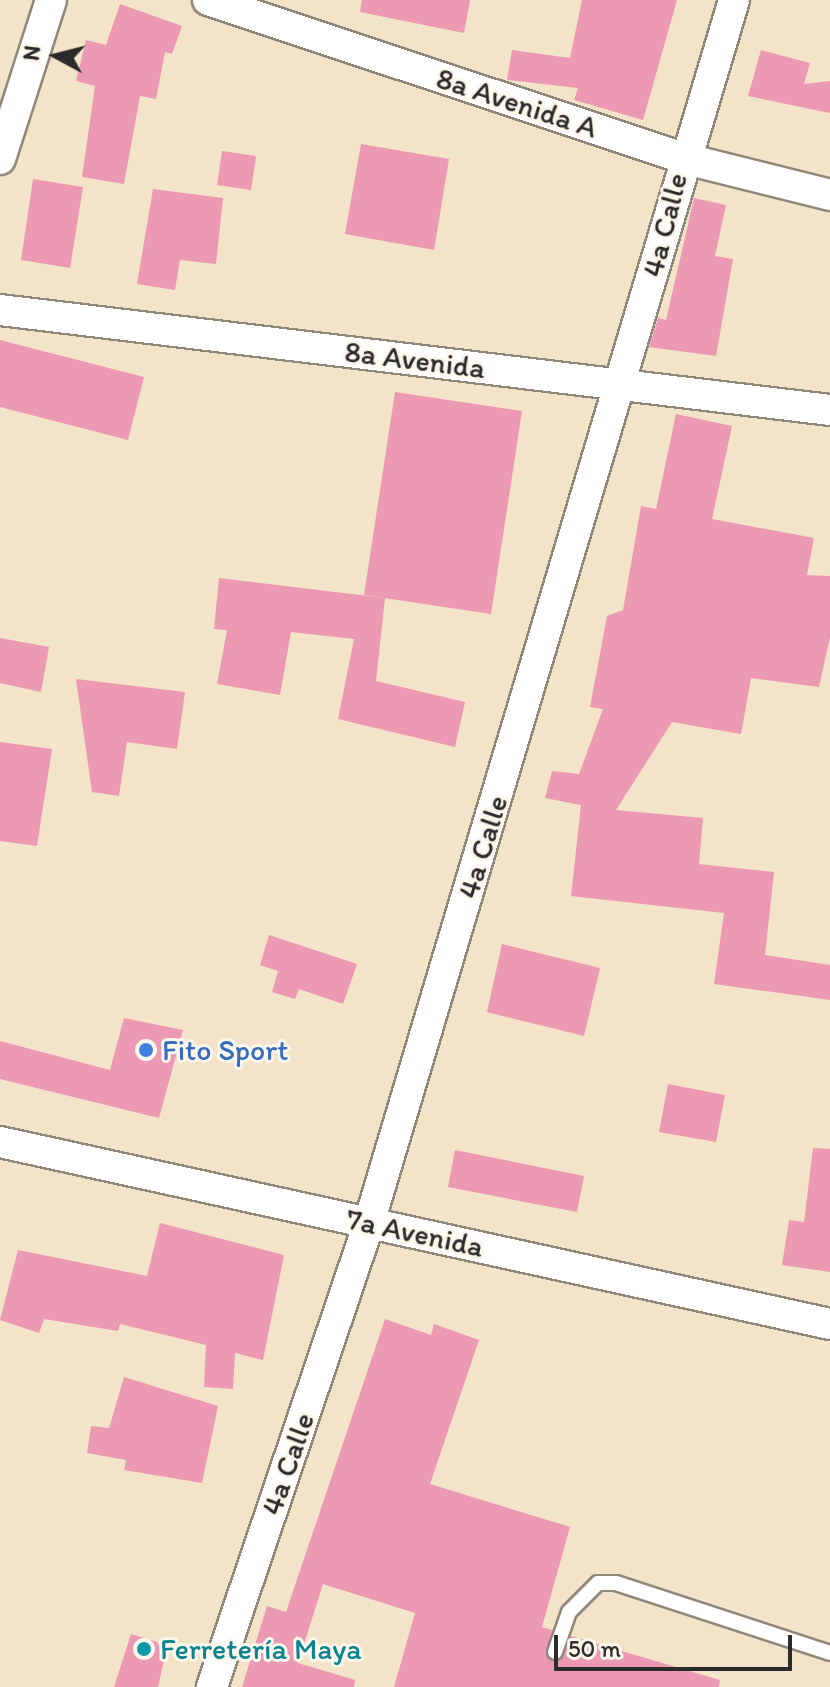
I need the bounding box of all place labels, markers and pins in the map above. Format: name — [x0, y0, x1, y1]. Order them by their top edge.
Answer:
place label: Fito Sport — [162, 1032, 289, 1068]
marker: Fito Sport — [137, 1041, 155, 1059]
place label: Ferretería Maya — [160, 1631, 362, 1667]
marker: Ferretería Maya — [135, 1640, 153, 1658]

